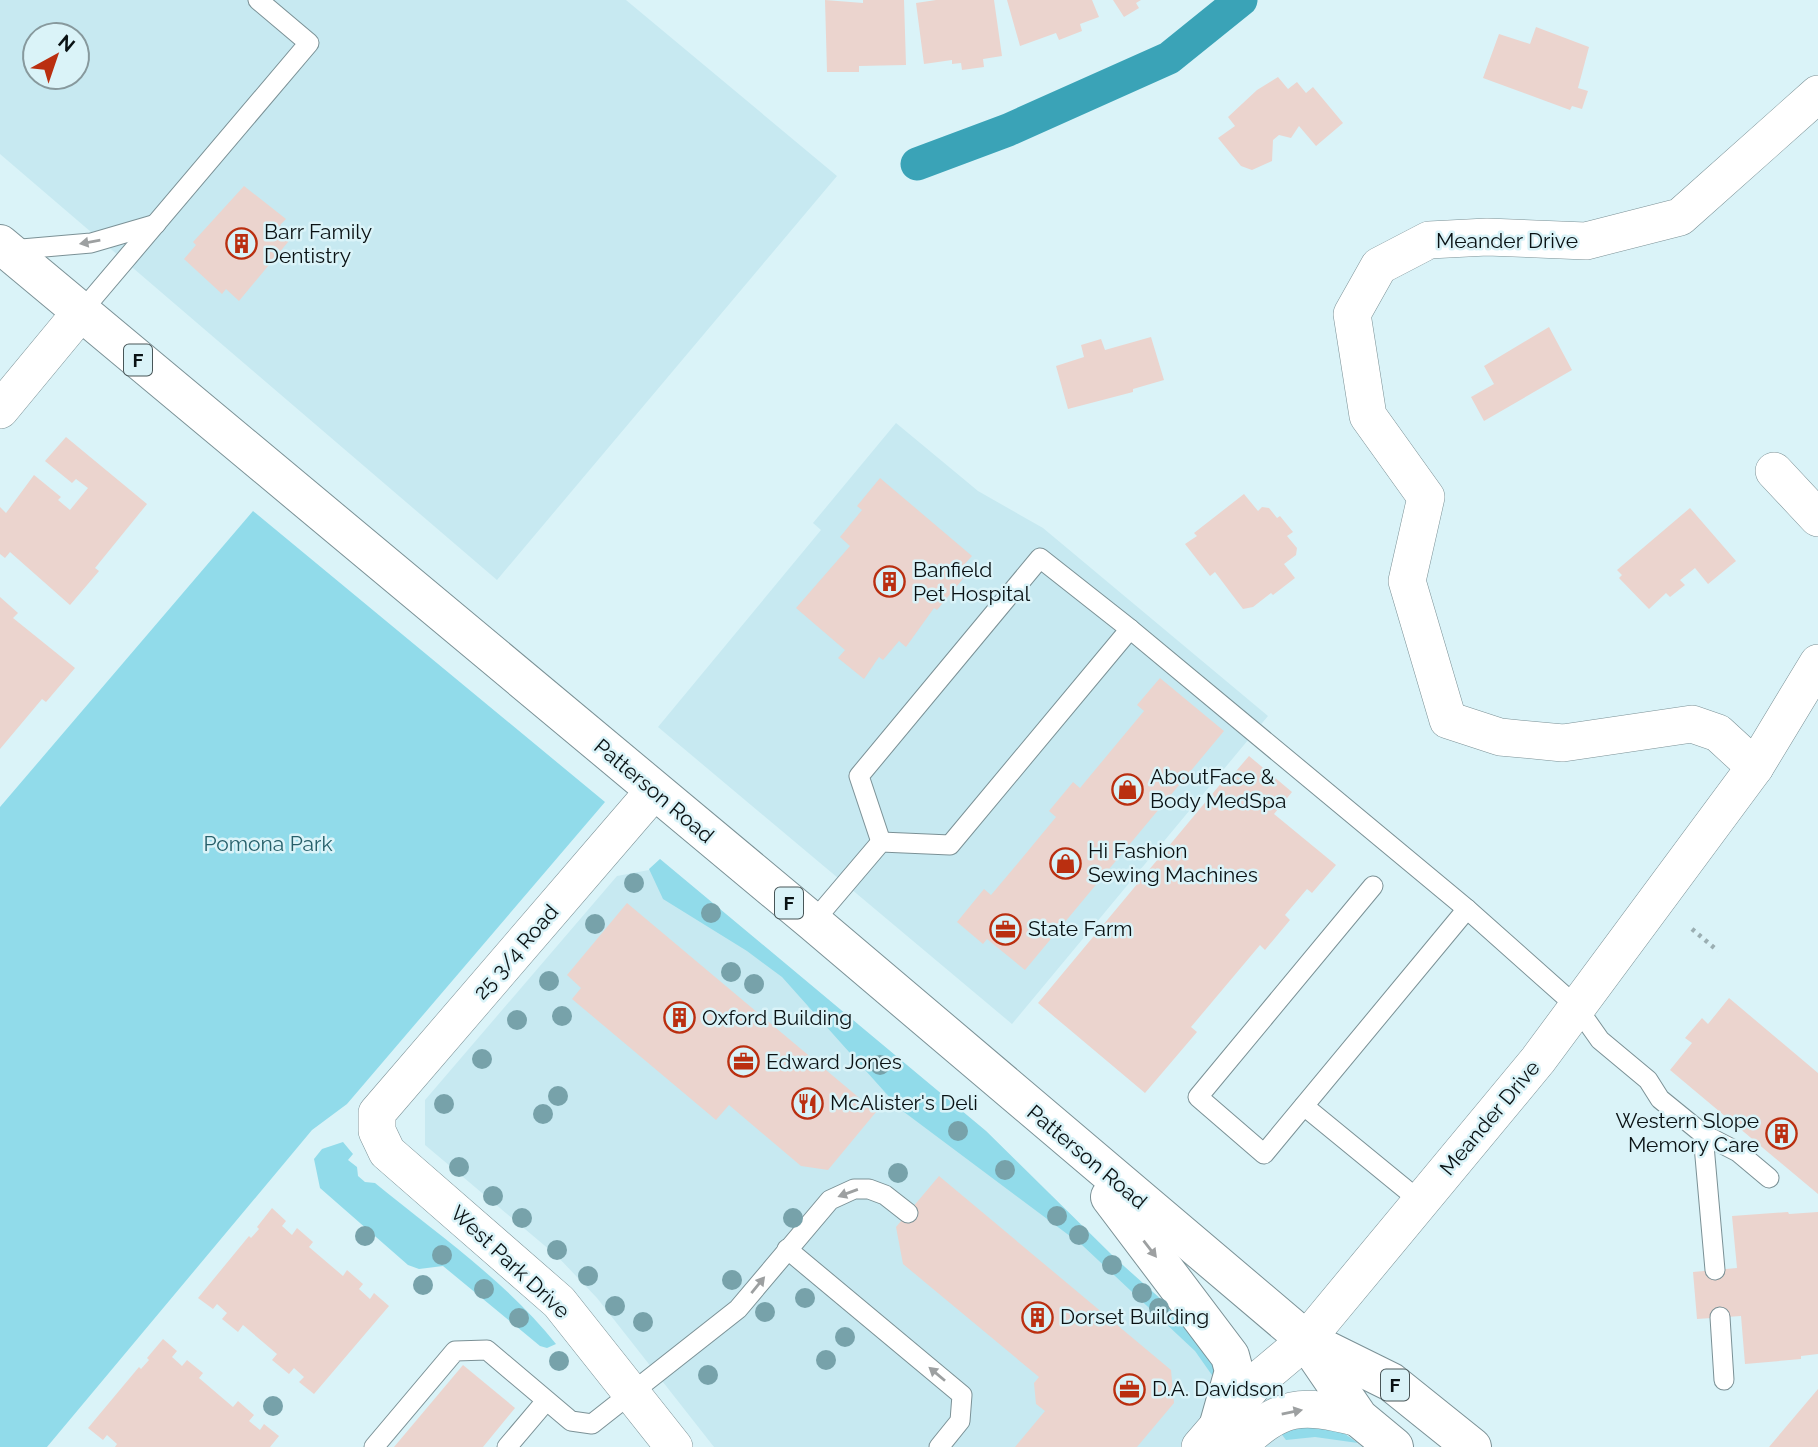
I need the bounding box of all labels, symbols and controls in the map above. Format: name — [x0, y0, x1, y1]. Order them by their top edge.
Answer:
north arrow — [21, 21, 91, 91]
text: N — [54, 30, 80, 56]
place label: Barr Family Dentistry — [264, 219, 372, 268]
building icon: Barr Family Dentistry — [224, 227, 258, 261]
street label: Meander Drive — [1436, 228, 1578, 253]
one-way arrow — [79, 237, 101, 248]
road number: F — [124, 344, 152, 376]
place label: Banfield Pet Hospital — [913, 557, 1030, 606]
building icon: Banfield Pet Hospital — [873, 565, 907, 599]
street label: Patterson Road — [589, 733, 719, 848]
place label: AboutFace & Body MedSpa — [1150, 764, 1287, 813]
shop icon: AboutFace & Body MedSpa — [1110, 772, 1144, 806]
park label: Pomona Park — [203, 831, 333, 856]
place label: Hi Fashion Sewing Machines — [1088, 838, 1258, 887]
shop icon: Hi Fashion Sewing Machines — [1048, 846, 1082, 880]
road number: F — [775, 888, 803, 918]
street label: 25 3/4 Road — [468, 899, 563, 1004]
office icon: State Farm — [988, 912, 1022, 946]
place label: State Farm — [1028, 916, 1133, 941]
building icon: Oxford Building — [662, 1001, 696, 1035]
place label: Oxford Building — [702, 1005, 852, 1030]
office icon: Edward Jones — [726, 1045, 760, 1079]
place label: Edward Jones — [766, 1049, 902, 1074]
street label: Meander Drive — [1434, 1055, 1545, 1180]
restaurant icon: McAlister's Deli — [790, 1086, 824, 1120]
place label: McAlister's Deli — [830, 1090, 978, 1115]
street label: Patterson Road — [1022, 1099, 1152, 1214]
place label: Western Slope Memory Care — [1616, 1108, 1759, 1157]
building icon: Western Slope Memory Care — [1765, 1116, 1799, 1150]
one-way arrow — [837, 1188, 858, 1199]
street label: West Park Drive — [446, 1200, 575, 1323]
one-way arrow — [1143, 1239, 1158, 1257]
one-way arrow — [750, 1276, 765, 1293]
building icon: Dorset Building — [1020, 1300, 1054, 1334]
place label: Dorset Building — [1060, 1304, 1209, 1329]
one-way arrow — [928, 1367, 945, 1382]
road number: F — [1381, 1370, 1409, 1400]
office icon: D.A. Davidson — [1112, 1372, 1146, 1406]
place label: D.A. Davidson — [1152, 1376, 1284, 1401]
one-way arrow — [1282, 1406, 1304, 1417]

